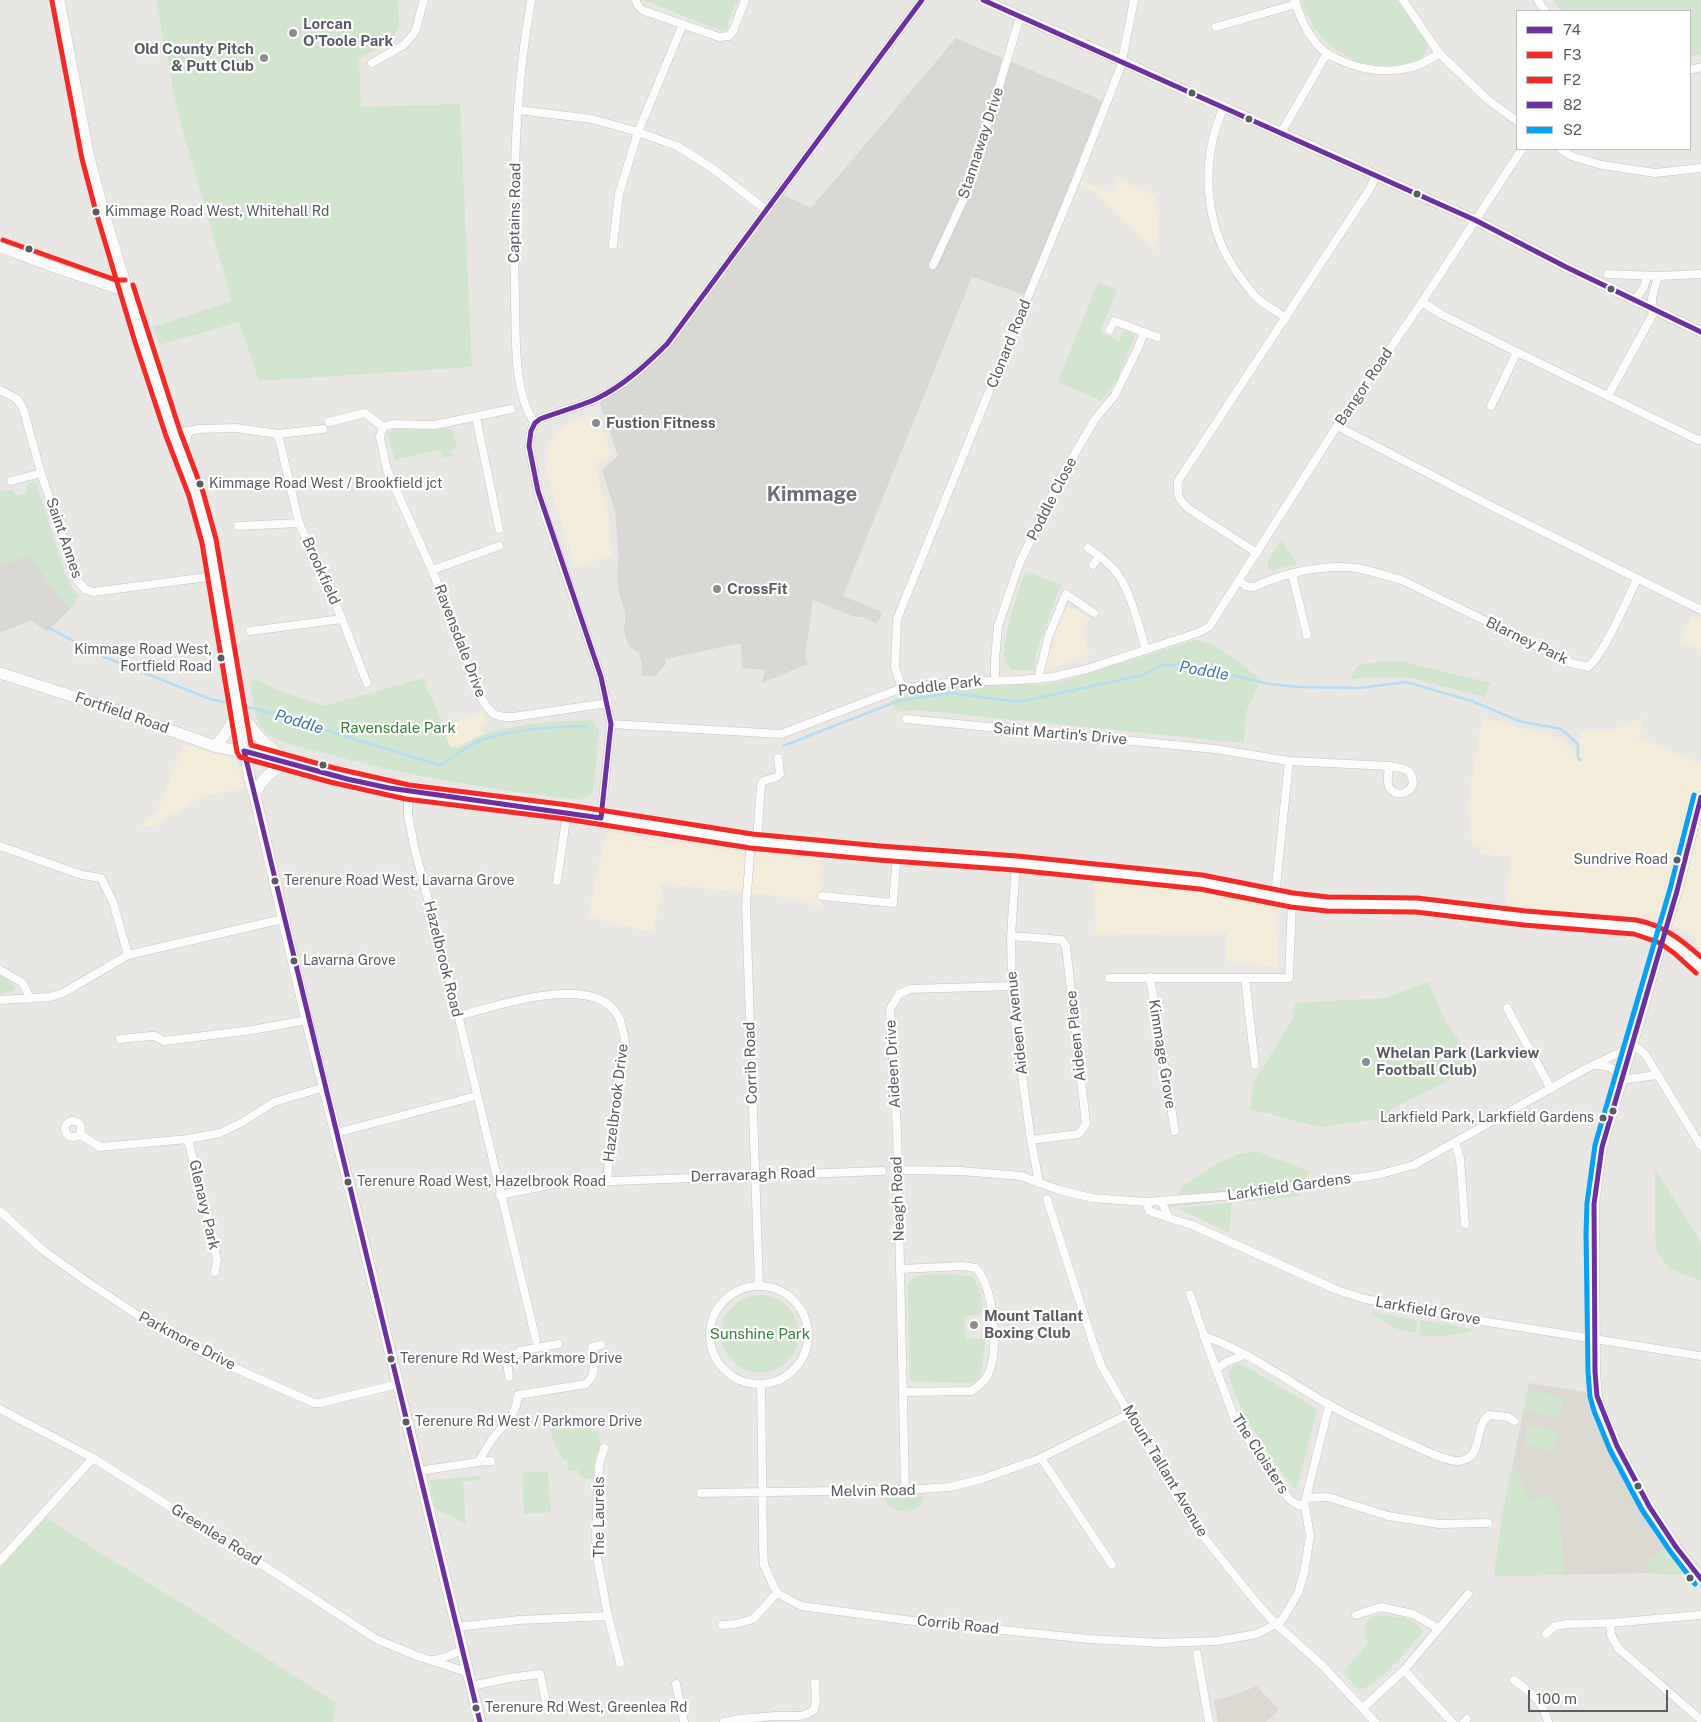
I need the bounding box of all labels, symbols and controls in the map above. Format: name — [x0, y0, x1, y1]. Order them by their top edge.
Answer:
legend — [1516, 10, 1691, 150]
place label: Lorcan O'Toole Park — [303, 15, 393, 50]
text: 74 — [1563, 21, 1581, 38]
marker: Lorcan O'Toole Park — [287, 27, 299, 39]
place label: Old County Pitch & Putt Club — [134, 40, 254, 75]
text: F3 — [1563, 46, 1581, 63]
marker: Old County Pitch & Putt Club — [258, 52, 270, 64]
text: F2 — [1563, 71, 1581, 88]
street label: Stannaway Drive — [954, 85, 1008, 201]
unlabelled marker — [1187, 88, 1197, 98]
text: 82 — [1563, 96, 1582, 113]
unlabelled marker — [1244, 114, 1254, 124]
text: S2 — [1563, 121, 1582, 138]
street label: Captains Road — [505, 163, 525, 263]
unlabelled marker — [1412, 189, 1422, 199]
place label: Kimmage Road West, Whitehall Rd — [105, 204, 329, 220]
marker: Kimmage Road West, Whitehall Rd — [91, 207, 101, 217]
unlabelled marker — [24, 244, 34, 254]
unlabelled marker — [1606, 284, 1616, 294]
street label: Clonard Road — [983, 297, 1035, 391]
street label: Bangor Road — [1331, 345, 1397, 429]
place label: Fustion Fitness — [606, 414, 716, 432]
marker: Fustion Fitness — [590, 417, 602, 429]
street label: Poddle Close — [1023, 454, 1081, 544]
place label: Kimmage Road West / Brookfield jct — [209, 476, 442, 492]
marker: Kimmage Road West / Brookfield jct — [195, 479, 205, 489]
district label: Kimmage — [767, 483, 857, 507]
street label: Saint Annes — [42, 495, 86, 581]
street label: Brookfield — [298, 534, 344, 608]
place label: CrossFit — [727, 580, 788, 598]
street label: Ravensdale Drive — [430, 582, 490, 700]
marker: CrossFit — [711, 583, 723, 595]
street label: Blarney Park — [1483, 613, 1571, 669]
place label: Kimmage Road West, Fortfield Road — [74, 642, 212, 674]
marker: Kimmage Road West, Fortfield Road — [216, 653, 226, 663]
water label: Poddle — [1178, 657, 1230, 685]
street label: Poddle Park — [897, 672, 983, 700]
street label: Fortfield Road — [73, 688, 171, 738]
water label: Poddle — [272, 706, 326, 738]
park label: Ravensdale Park — [340, 719, 456, 737]
street label: Saint Martin's Drive — [992, 719, 1128, 749]
unlabelled marker — [318, 760, 328, 770]
place label: Sundrive Road — [1574, 852, 1668, 868]
marker: Sundrive Road — [1672, 855, 1682, 865]
place label: Terenure Road West, Lavarna Grove — [284, 873, 515, 889]
marker: Terenure Road West, Lavarna Grove — [270, 876, 280, 886]
street label: Hazelbrook Road — [420, 899, 466, 1019]
place label: Lavarna Grove — [303, 953, 396, 969]
marker: Lavarna Grove — [289, 956, 299, 966]
street label: Aideen Avenue — [1003, 970, 1031, 1076]
street label: Aideen Place — [1062, 990, 1090, 1082]
street label: Kimmage Grove — [1144, 998, 1180, 1110]
street label: Aideen Drive — [882, 1019, 904, 1109]
street label: Corrib Road — [741, 1021, 761, 1105]
street label: Hazelbrook Drive — [600, 1043, 632, 1163]
place label: Whelan Park (Larkview Football Club) — [1376, 1044, 1539, 1079]
marker: Whelan Park (Larkview Football Club) — [1360, 1056, 1372, 1068]
unlabelled marker — [1608, 1106, 1618, 1116]
place label: Larkfield Park, Larkfield Gardens — [1380, 1110, 1594, 1126]
marker: Larkfield Park, Larkfield Gardens — [1598, 1113, 1608, 1123]
street label: Neagh Road — [888, 1156, 908, 1242]
street label: Glenavy Park — [185, 1158, 223, 1252]
street label: Derravaragh Road — [690, 1164, 816, 1186]
street label: Larkfield Gardens — [1226, 1169, 1352, 1205]
place label: Terenure Road West, Hazelbrook Road — [357, 1174, 606, 1190]
marker: Terenure Road West, Hazelbrook Road — [343, 1177, 353, 1187]
street label: Larkfield Grove — [1374, 1293, 1482, 1329]
place label: Mount Tallant Boxing Club — [984, 1307, 1083, 1342]
street label: Parkmore Drive — [135, 1308, 239, 1374]
marker: Mount Tallant Boxing Club — [968, 1319, 980, 1331]
park label: Sunshine Park — [710, 1325, 810, 1343]
place label: Terenure Rd West, Parkmore Drive — [400, 1351, 622, 1367]
marker: Terenure Rd West, Parkmore Drive — [386, 1354, 396, 1364]
street label: Mount Tallant Avenue — [1118, 1402, 1212, 1540]
street label: The Cloisters — [1228, 1411, 1292, 1497]
place label: Terenure Rd West / Parkmore Drive — [415, 1414, 642, 1430]
marker: Terenure Rd West / Parkmore Drive — [401, 1417, 411, 1427]
street label: The Laurels — [590, 1476, 608, 1558]
street label: Melvin Road — [830, 1481, 916, 1501]
unlabelled marker — [1633, 1481, 1643, 1491]
street label: Greenlea Road — [168, 1500, 264, 1570]
unlabelled marker — [1685, 1573, 1695, 1583]
street label: Corrib Road — [916, 1612, 1000, 1638]
scale bar — [1531, 1680, 1671, 1712]
text: 100 m — [1536, 1690, 1577, 1707]
place label: Terenure Rd West, Greenlea Rd — [485, 1700, 687, 1716]
marker: Terenure Rd West, Greenlea Rd — [471, 1703, 481, 1713]

